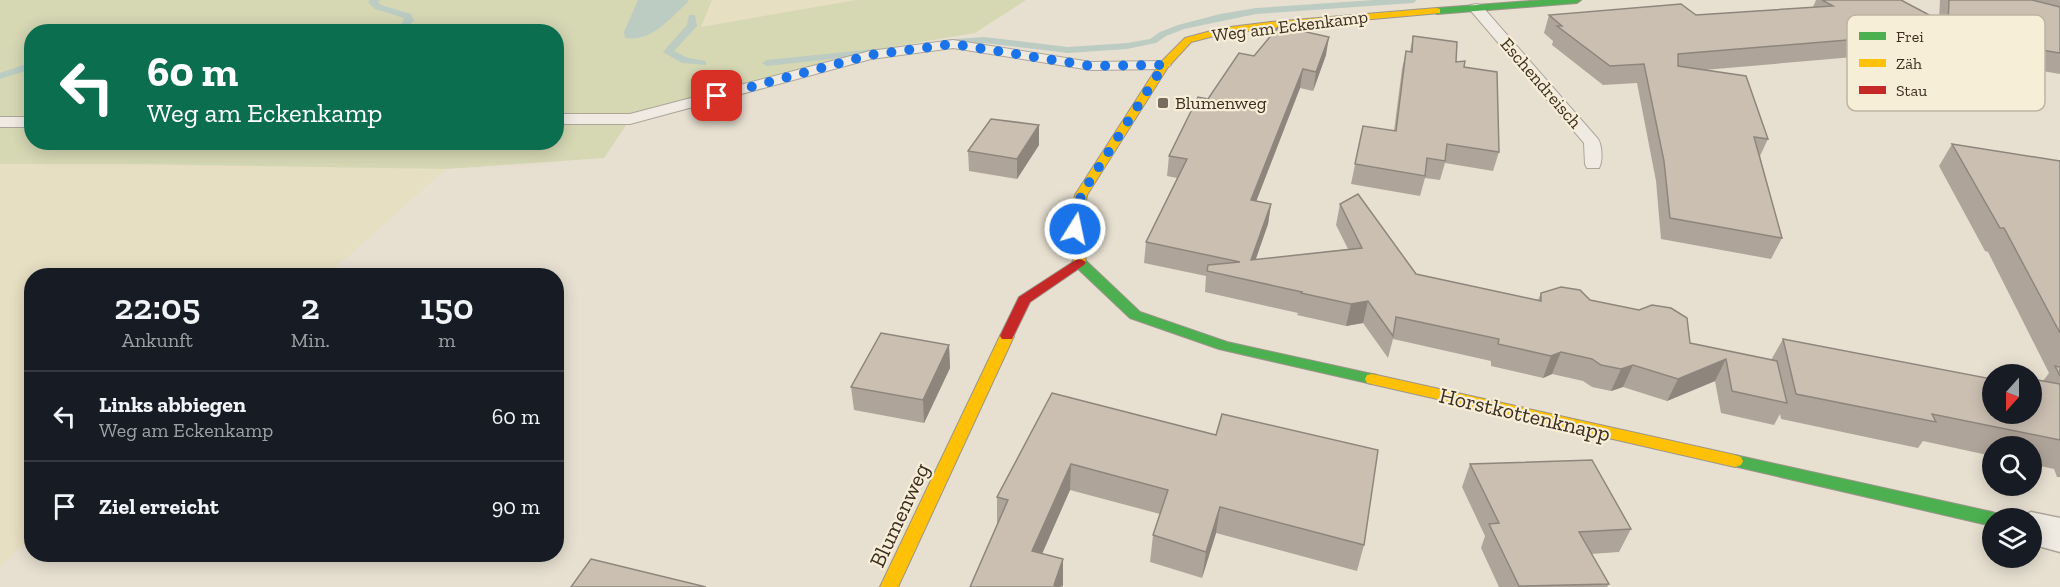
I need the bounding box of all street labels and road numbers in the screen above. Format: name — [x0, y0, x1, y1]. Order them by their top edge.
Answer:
street label: Weg am Eckenkamp — [1211, 6, 1369, 46]
street label: Eschendreisch — [1496, 33, 1586, 133]
street label: Horstkottenknapp — [1437, 382, 1613, 447]
street label: Blumenweg — [864, 459, 935, 572]

